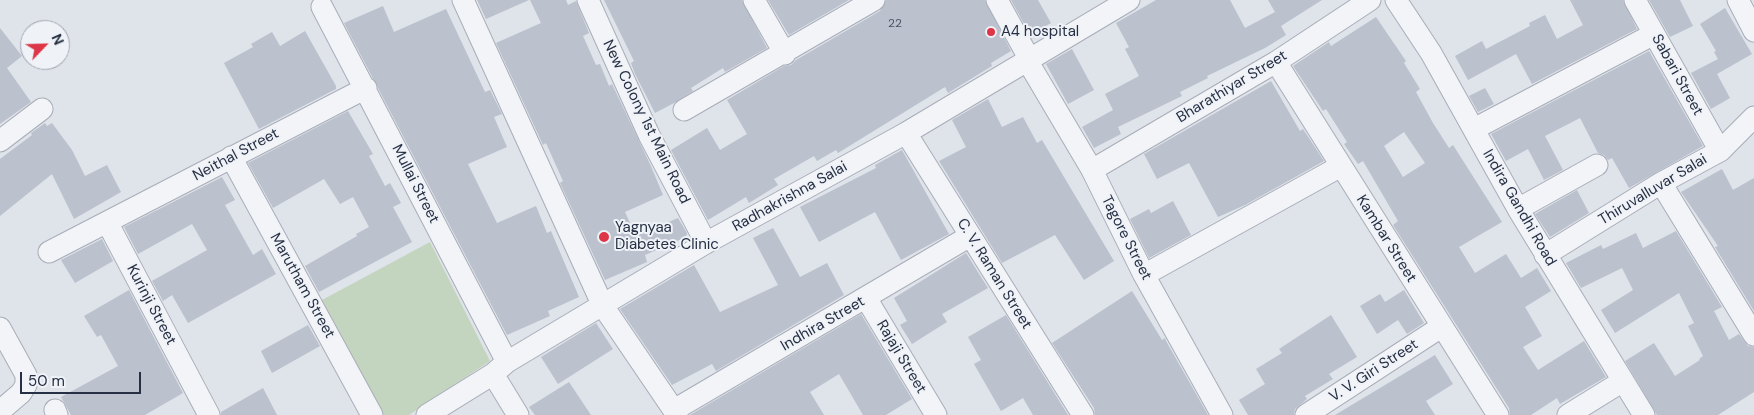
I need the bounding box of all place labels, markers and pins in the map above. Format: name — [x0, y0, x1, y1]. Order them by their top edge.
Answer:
place label: A4 hospital — [1001, 23, 1079, 41]
marker: A4 hospital — [985, 26, 997, 38]
place label: Yagnyaa Diabetes Clinic — [615, 219, 719, 254]
marker: Yagnyaa Diabetes Clinic — [597, 230, 611, 244]

